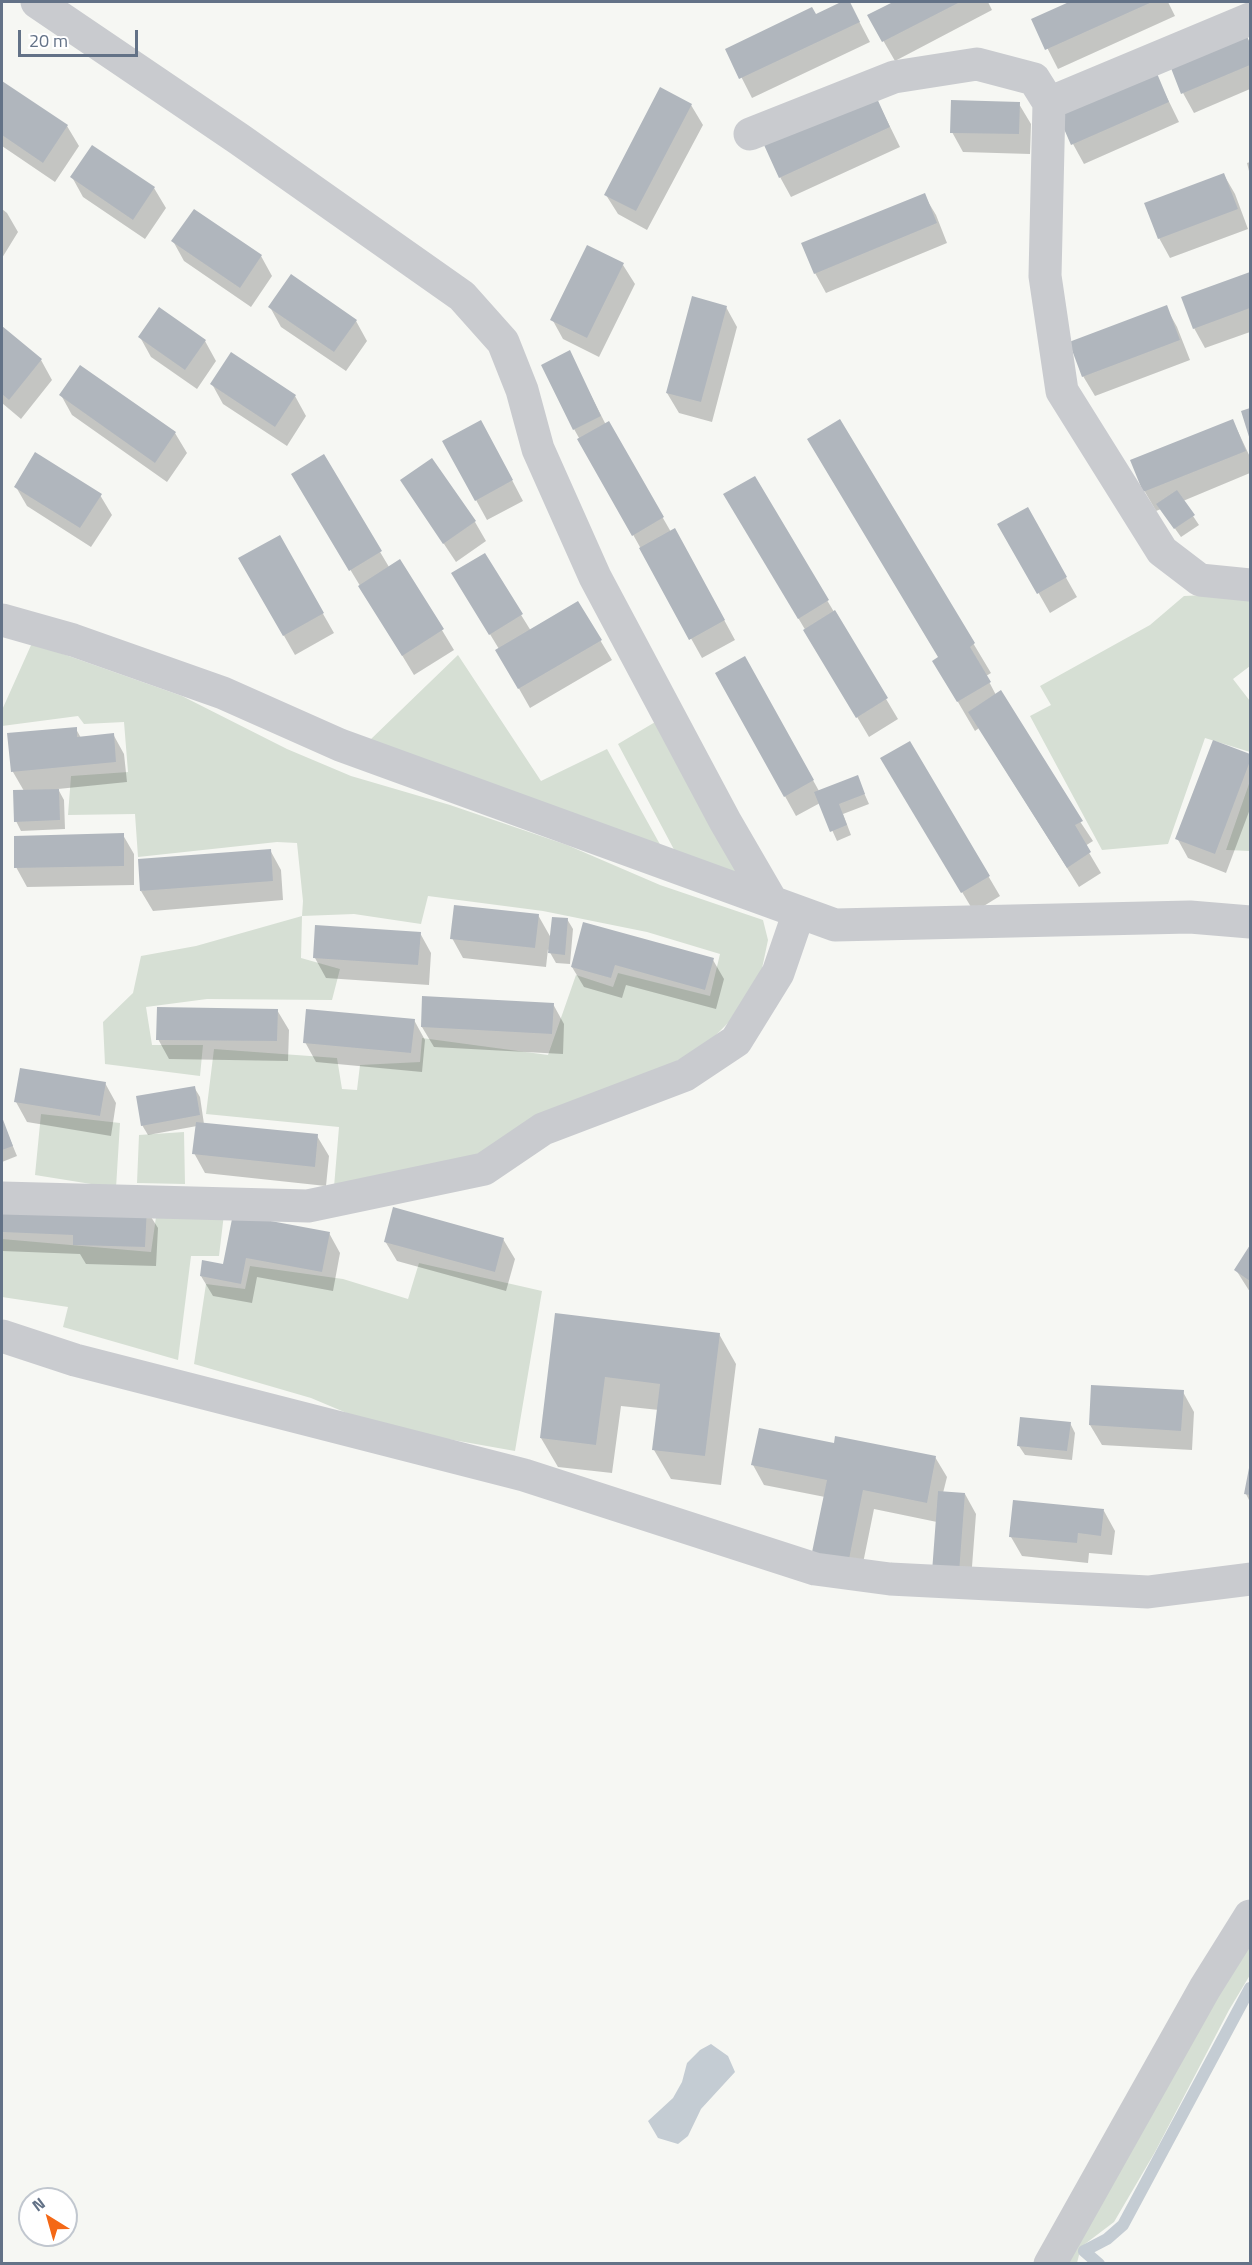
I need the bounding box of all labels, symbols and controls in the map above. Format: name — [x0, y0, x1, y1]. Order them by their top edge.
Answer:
scale bar — [21, 18, 141, 56]
text: 20 m — [29, 27, 68, 54]
north arrow — [18, 2187, 78, 2247]
text: N — [27, 2191, 50, 2217]

